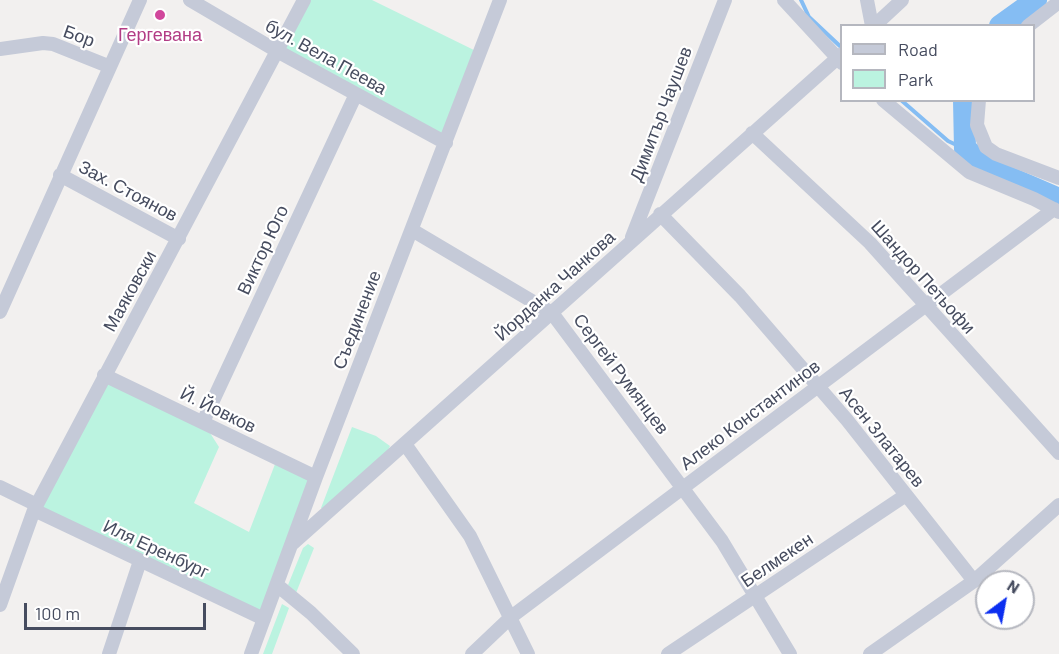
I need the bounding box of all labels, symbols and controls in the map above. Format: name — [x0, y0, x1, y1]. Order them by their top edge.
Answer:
marker: Гергевана — [153, 8, 167, 22]
street label: бул. Вела Пеева — [262, 15, 390, 99]
street label: Бор — [60, 20, 98, 52]
place label: Гергевана — [118, 24, 202, 46]
legend — [840, 24, 1035, 102]
text: Road — [898, 38, 938, 60]
street label: Димитър Чаушев — [625, 44, 697, 184]
text: Park — [898, 68, 933, 90]
street label: Зах. Стоянов — [75, 156, 181, 226]
street label: Виктор Юго — [233, 202, 293, 298]
street label: Шандор Петьофи — [866, 216, 980, 338]
street label: Йорданка Чанкова — [490, 226, 620, 346]
street label: Маяковски — [99, 247, 161, 335]
street label: Съединение — [328, 267, 386, 373]
street label: Сергей Румянцев — [569, 309, 673, 439]
street label: Алеко Константинов — [676, 355, 824, 475]
street label: Й. Йовков — [177, 382, 259, 438]
street label: Асен Златарев — [835, 382, 929, 492]
street label: Иля Еренбург — [100, 515, 212, 583]
street label: Белмекен — [737, 528, 817, 592]
north arrow — [975, 570, 1035, 630]
text: N — [1004, 575, 1023, 597]
scale bar — [27, 591, 208, 629]
text: 100 m — [35, 602, 80, 624]

